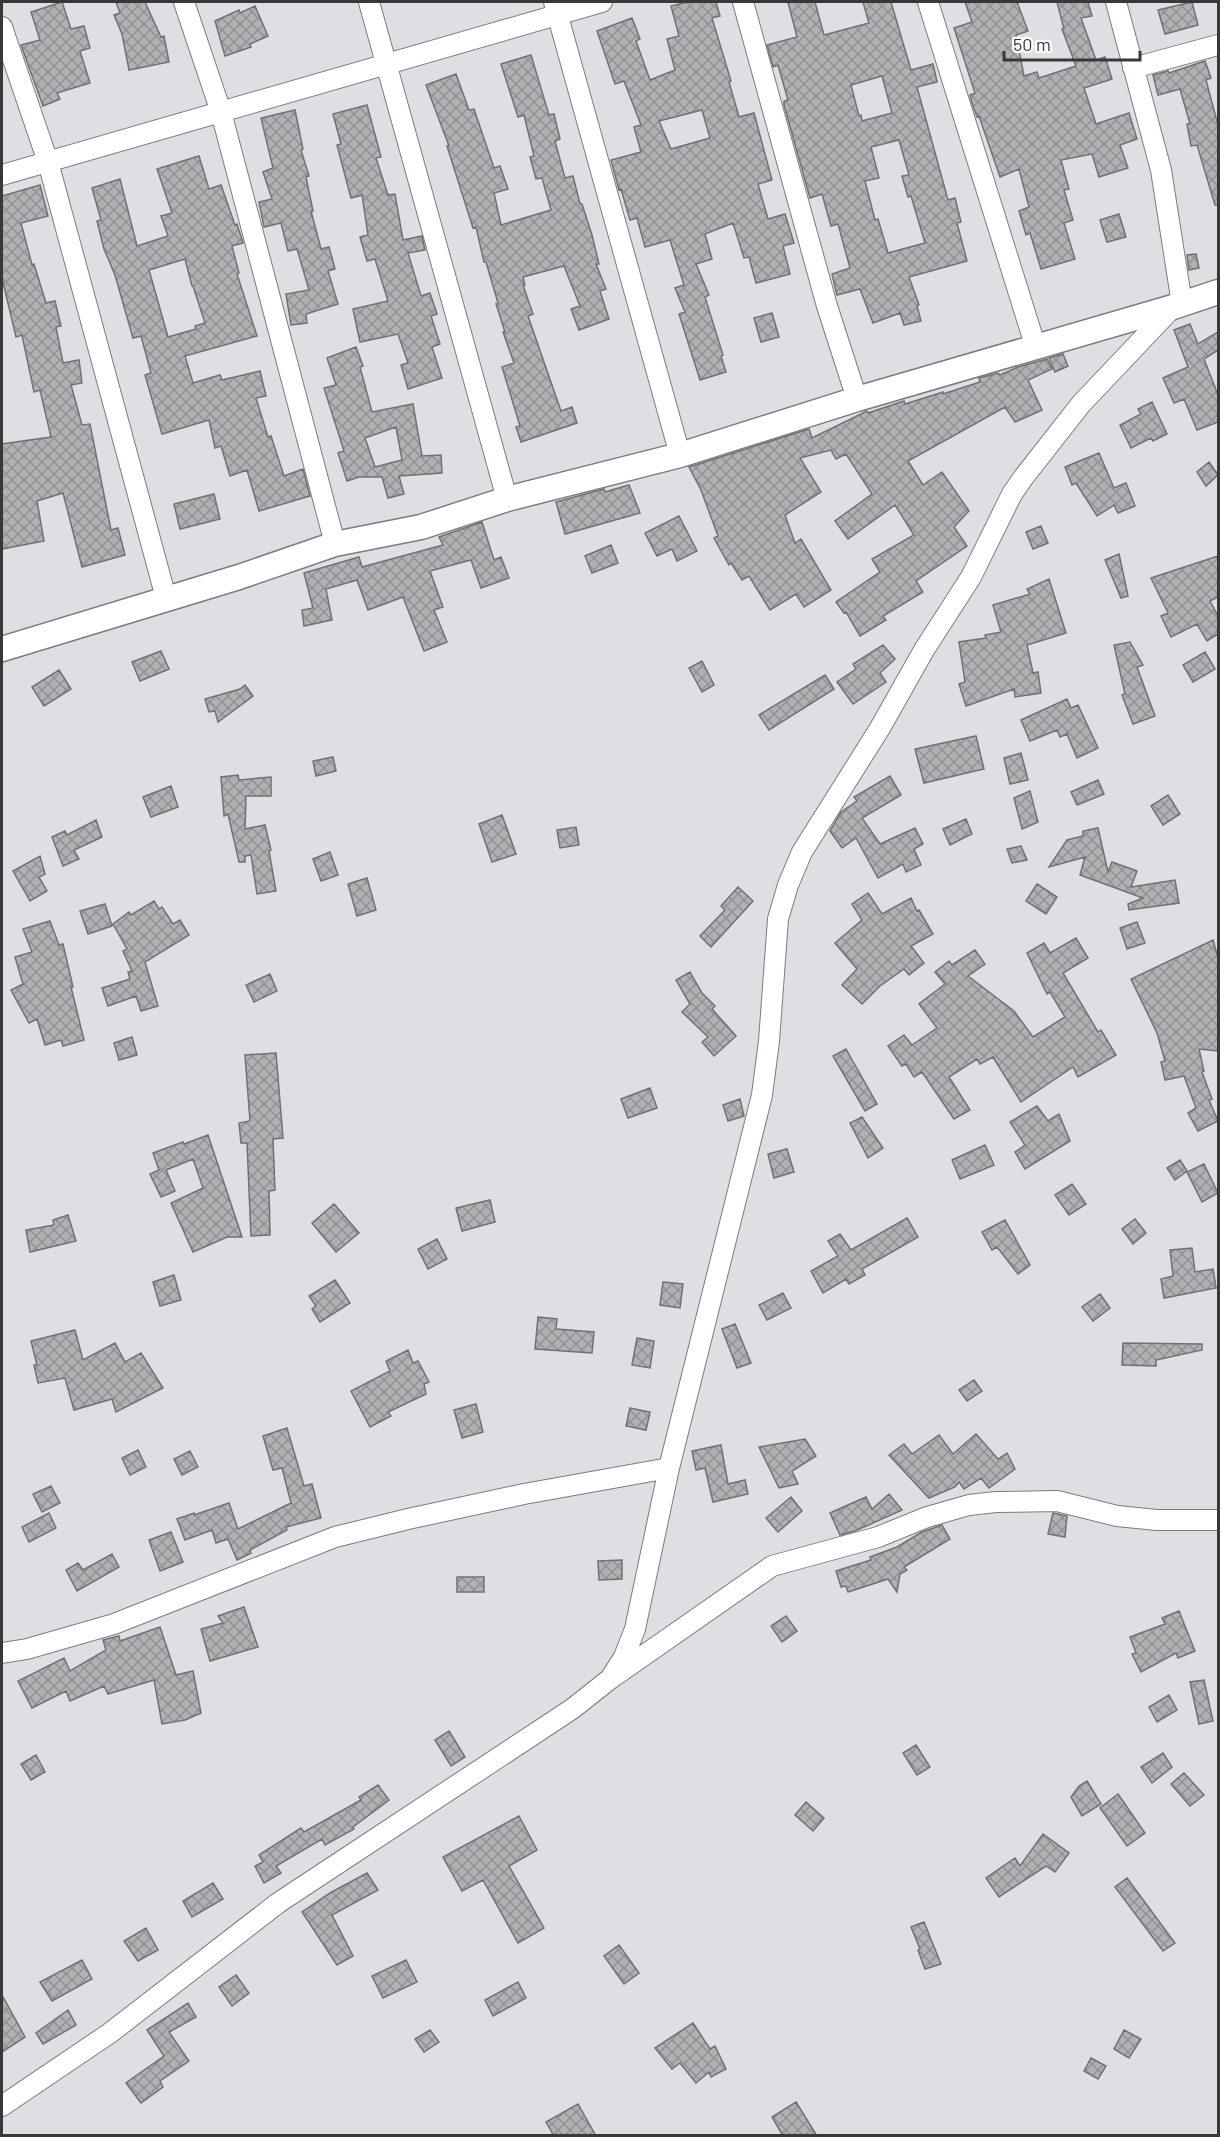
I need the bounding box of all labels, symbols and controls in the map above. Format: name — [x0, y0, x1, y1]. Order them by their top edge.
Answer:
scale bar — [1004, 24, 1140, 62]
text: 50 m — [1013, 33, 1051, 55]

